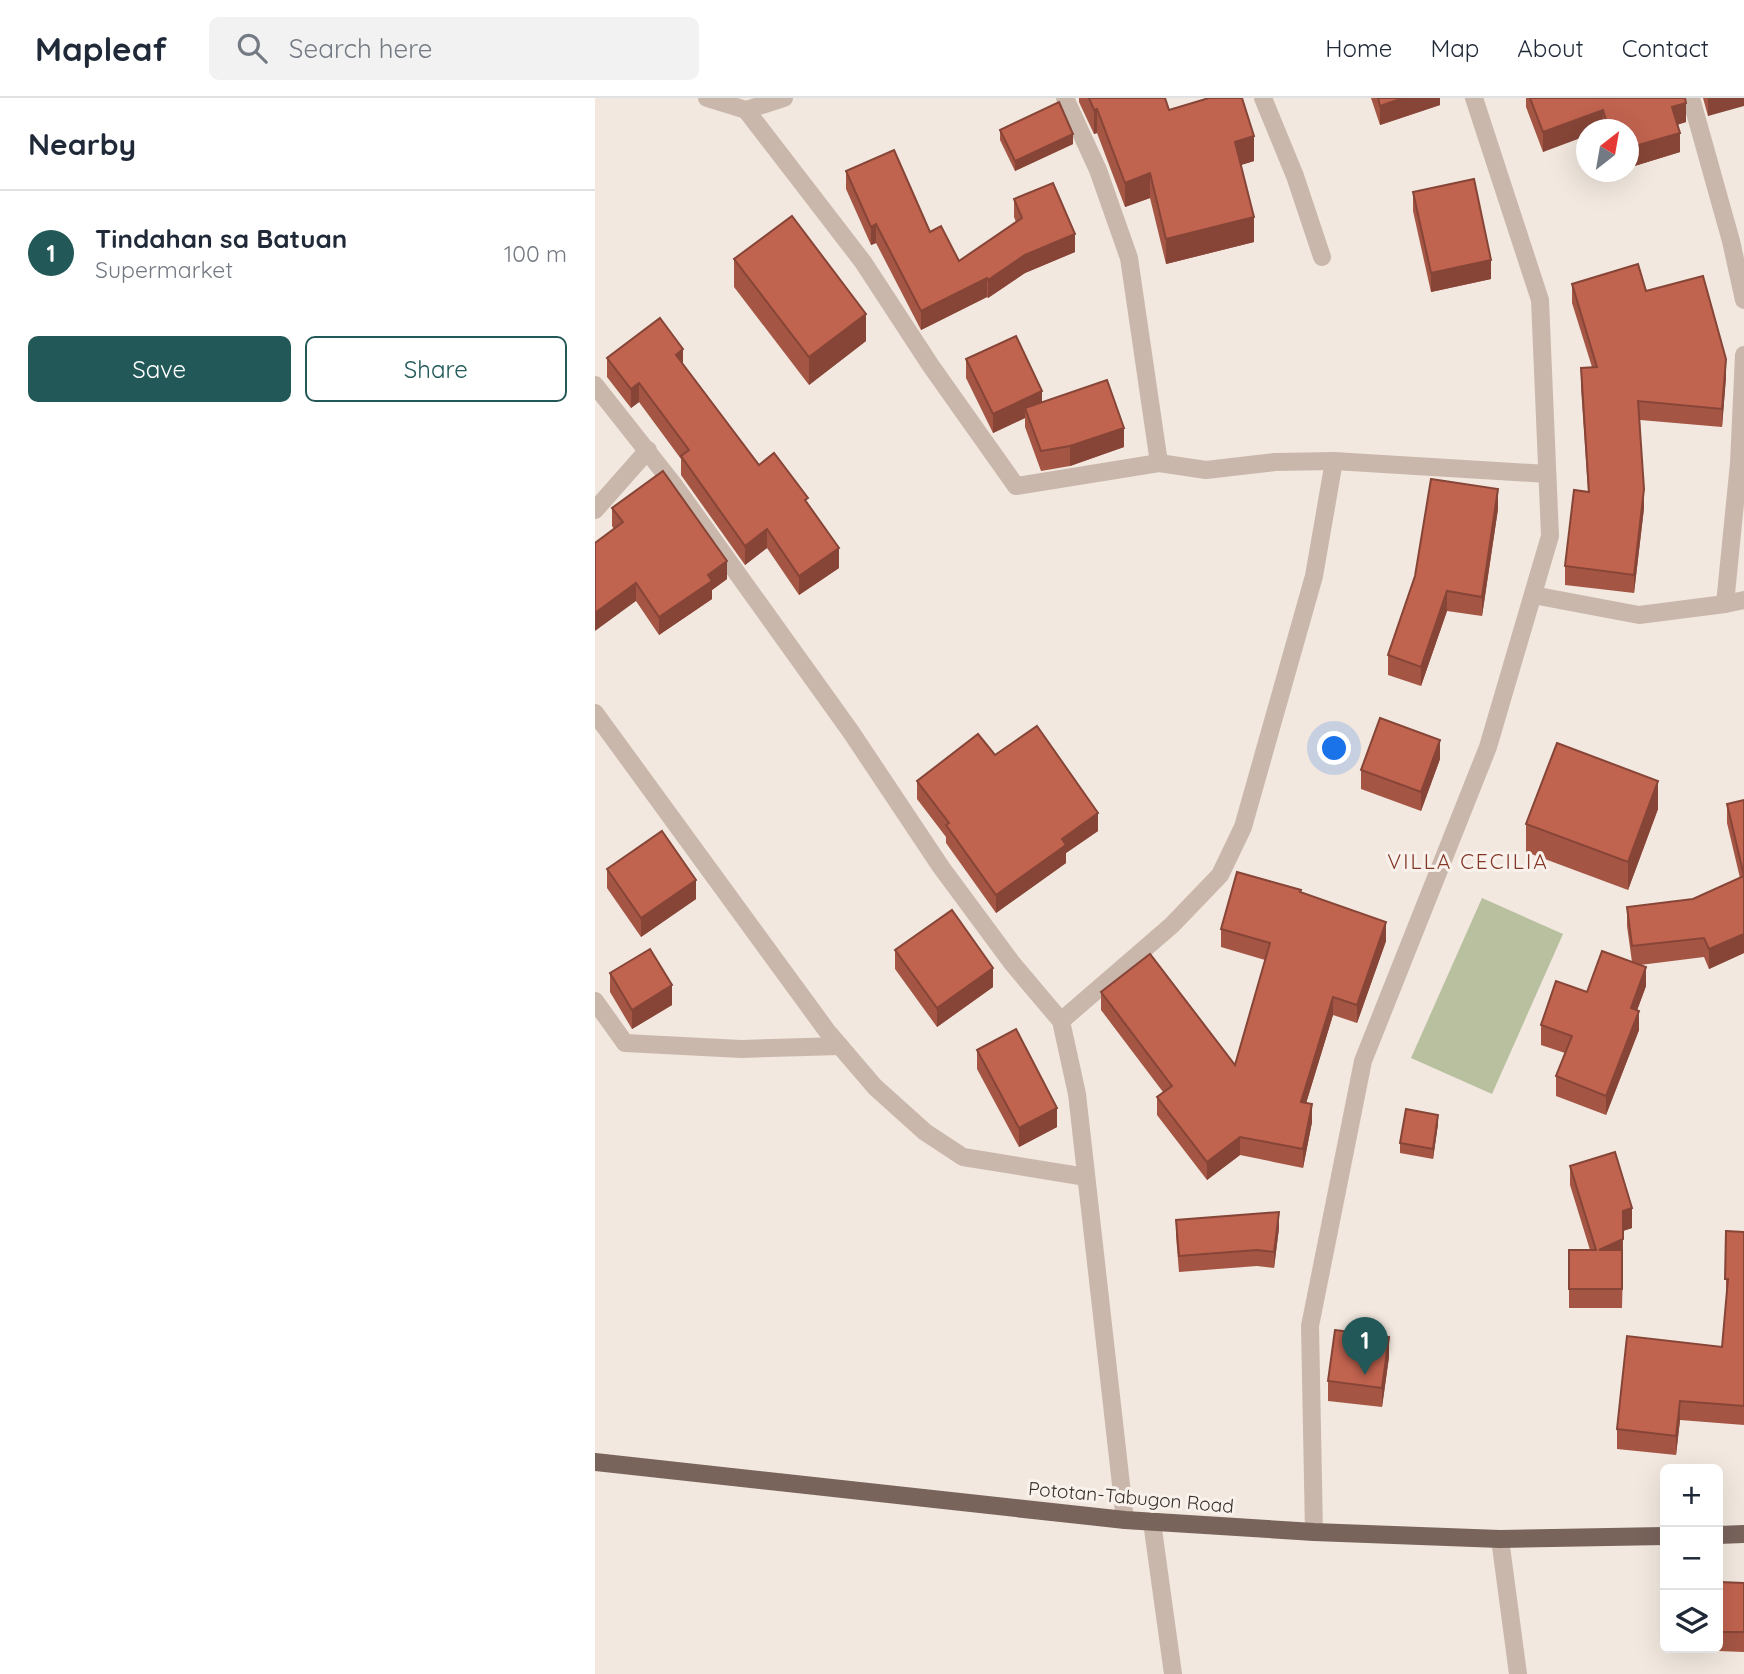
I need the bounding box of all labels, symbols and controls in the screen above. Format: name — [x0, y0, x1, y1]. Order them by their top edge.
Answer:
search box — [209, 17, 699, 80]
text: Mapleaf — [35, 28, 167, 69]
icon: search — [233, 29, 271, 67]
text: Search here — [289, 32, 432, 65]
text: Home — [1325, 33, 1392, 63]
text: Map — [1430, 33, 1479, 63]
text: About — [1517, 33, 1584, 63]
text: Contact — [1622, 33, 1709, 63]
north arrow — [1576, 119, 1639, 182]
text: Nearby — [28, 125, 136, 163]
text: Tindahan sa Batuan — [95, 222, 347, 255]
text: 1 — [47, 239, 55, 268]
text: 100 m — [504, 239, 567, 268]
text: Supermarket — [95, 255, 233, 284]
button: Save — [28, 336, 291, 402]
button: Share — [305, 336, 567, 402]
your location — [1317, 731, 1351, 765]
district label: VILLA CECILIA — [1387, 848, 1549, 874]
pin: 1 — [1342, 1317, 1388, 1375]
map controls — [1660, 1464, 1723, 1653]
button: + — [1660, 1464, 1723, 1527]
street label: Pototan-Tabugon Road — [1027, 1476, 1235, 1518]
button: − — [1660, 1527, 1723, 1590]
button: layers — [1660, 1590, 1723, 1653]

